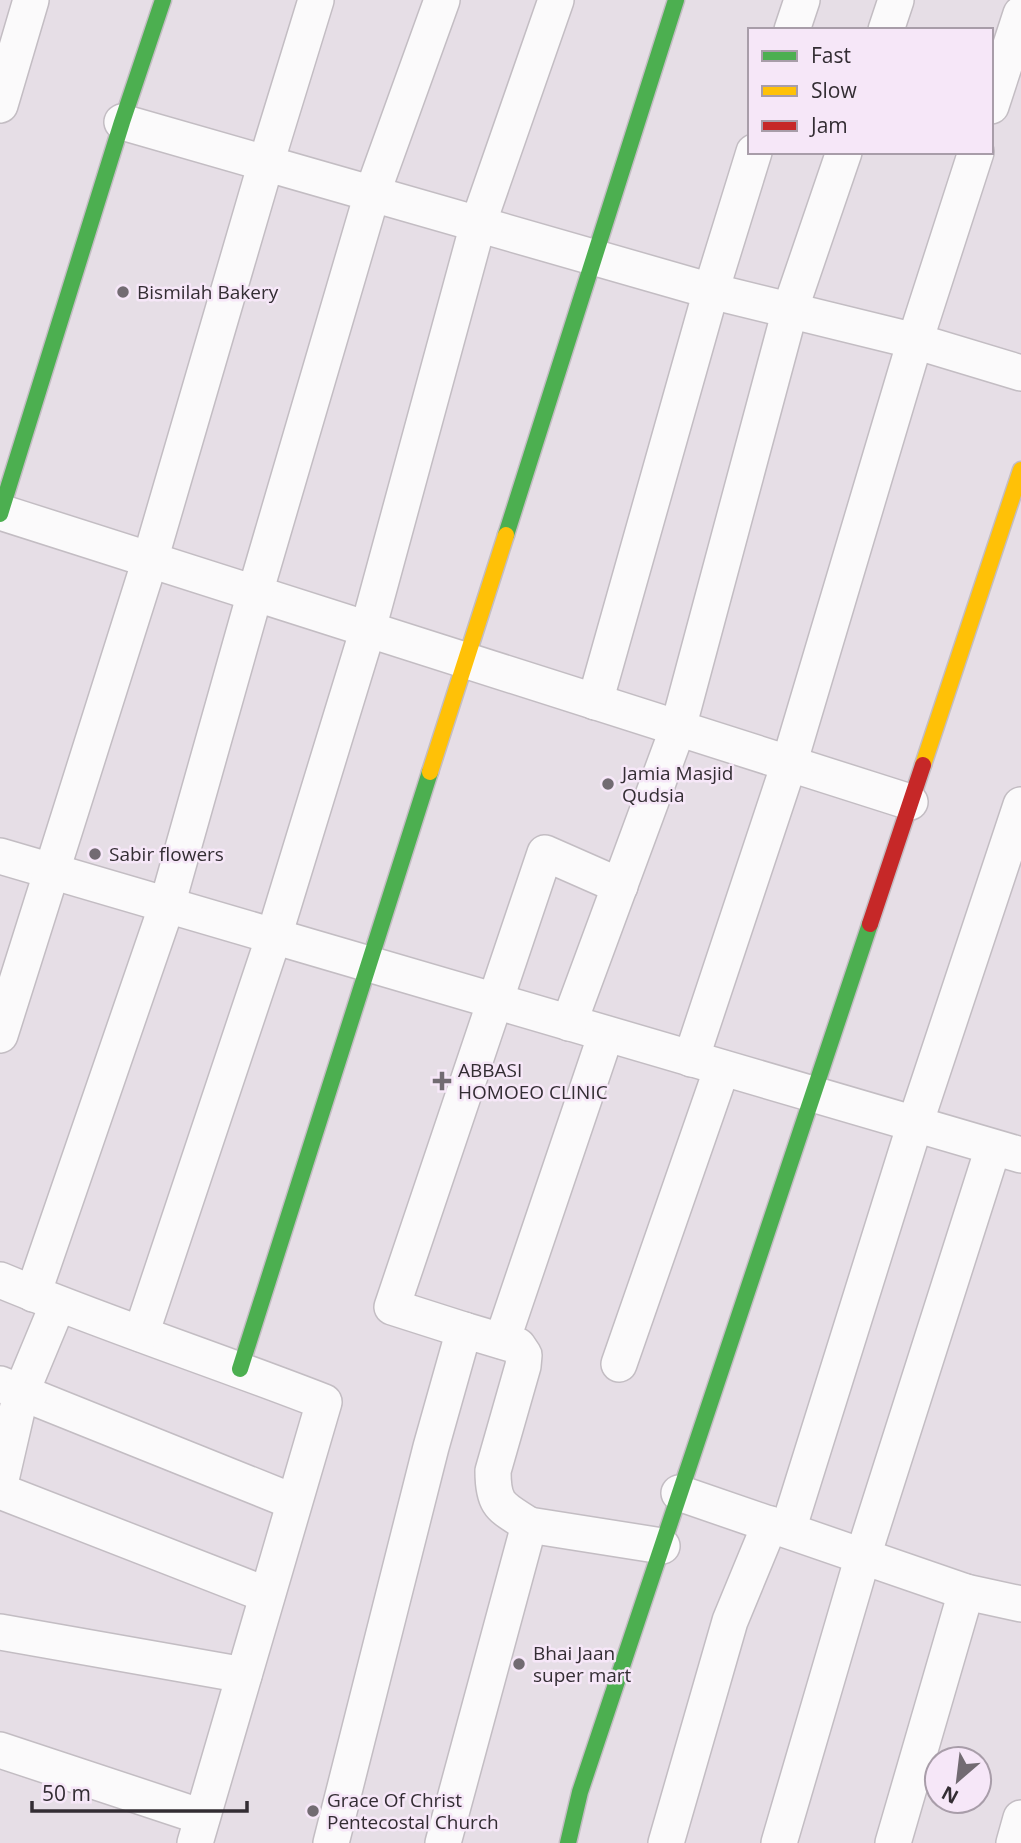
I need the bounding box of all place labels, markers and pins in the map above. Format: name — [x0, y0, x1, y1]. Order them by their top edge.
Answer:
place label: Bismilah Bakery — [137, 279, 279, 305]
marker: Bismilah Bakery — [115, 284, 131, 300]
place label: Jamia Masjid Qudsia — [620, 760, 733, 808]
marker: Jamia Masjid Qudsia — [600, 776, 616, 792]
place label: Sabir flowers — [109, 841, 224, 867]
marker: Sabir flowers — [87, 846, 103, 862]
place label: ABBASI HOMOEO CLINIC — [458, 1057, 608, 1105]
marker: ABBASI HOMOEO CLINIC — [432, 1071, 452, 1091]
place label: Bhai Jaan super mart — [533, 1640, 632, 1688]
marker: Bhai Jaan super mart — [511, 1656, 527, 1672]
place label: Grace Of Christ Pentecostal Church — [327, 1787, 499, 1835]
marker: Grace Of Christ Pentecostal Church — [305, 1803, 321, 1819]

